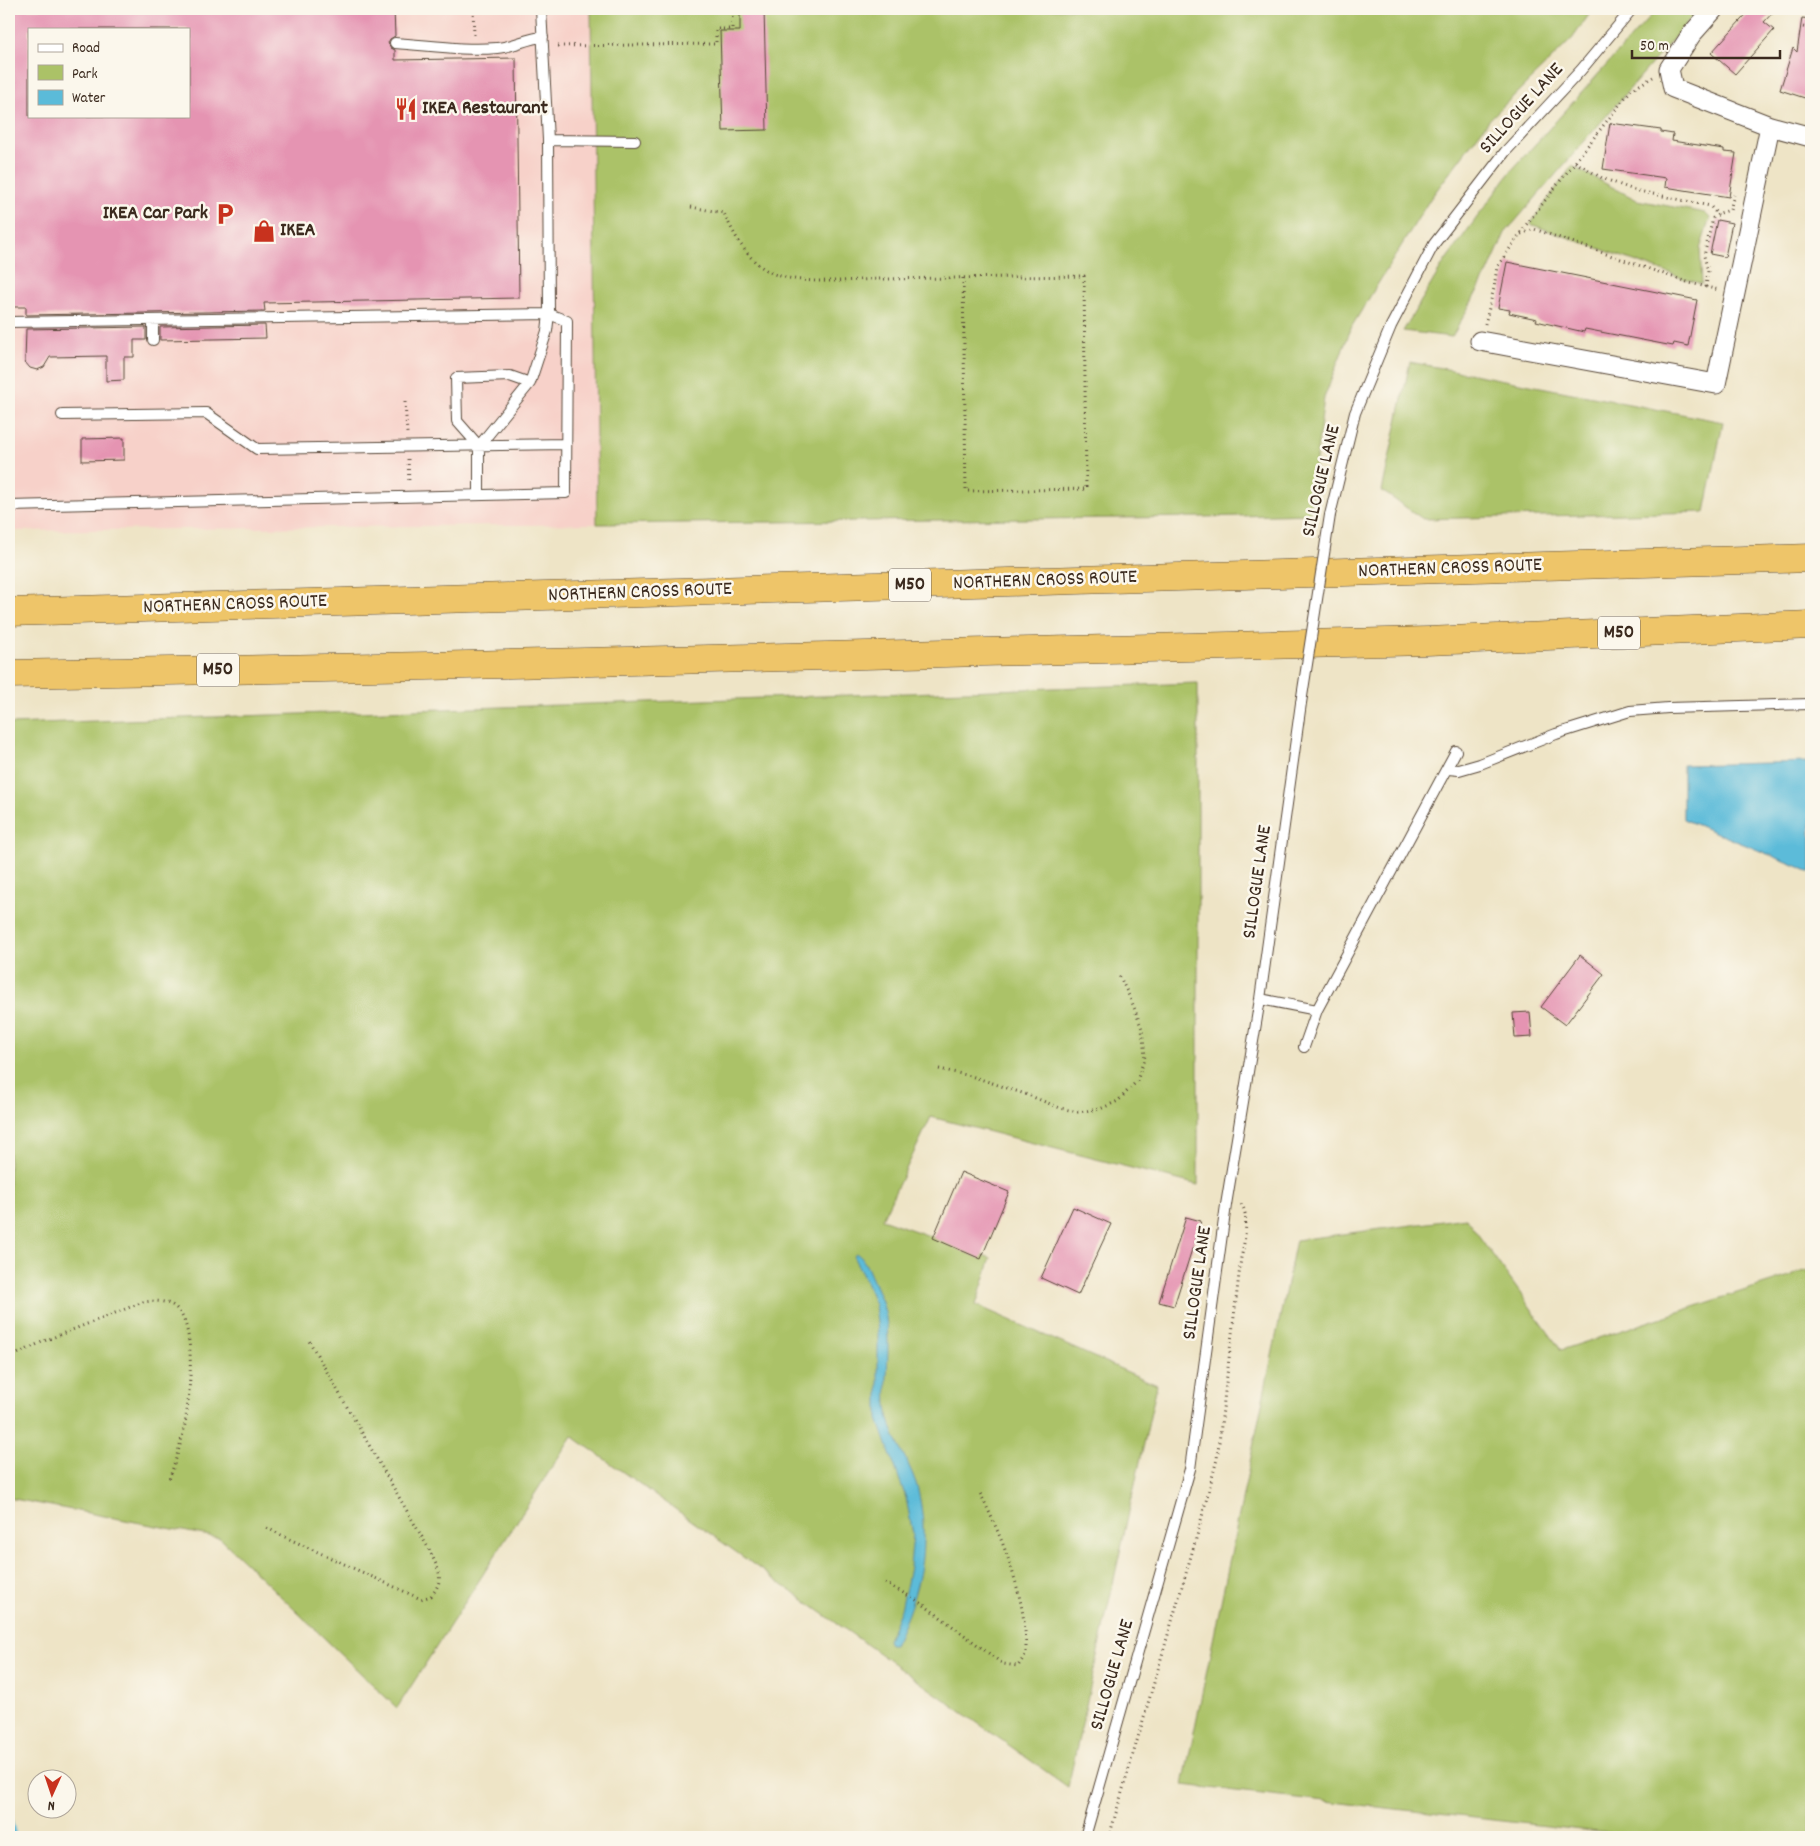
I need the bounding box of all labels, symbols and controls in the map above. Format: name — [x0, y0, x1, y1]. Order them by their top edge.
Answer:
legend — [28, 28, 190, 118]
scale bar — [1632, 28, 1780, 60]
text: 50 m — [1640, 36, 1669, 58]
text: Road — [72, 38, 100, 60]
street label: SILLOGUE LANE — [1473, 57, 1571, 161]
text: Park — [72, 64, 98, 86]
text: Water — [72, 88, 106, 110]
place label: IKEA Restaurant — [422, 95, 548, 123]
restaurant icon: IKEA Restaurant — [393, 96, 419, 122]
place label: IKEA Car Park — [103, 200, 208, 228]
parking icon: IKEA Car Park — [212, 201, 238, 227]
place label: IKEA — [280, 217, 316, 245]
shop icon: IKEA — [251, 218, 277, 244]
street label: SILLOGUE LANE — [1295, 422, 1349, 540]
street label: NORTHERN CROSS ROUTE — [1358, 552, 1542, 586]
street label: NORTHERN CROSS ROUTE — [953, 564, 1137, 598]
road number: M50 — [889, 568, 931, 602]
street label: NORTHERN CROSS ROUTE — [548, 576, 732, 610]
street label: NORTHERN CROSS ROUTE — [143, 588, 327, 622]
road number: M50 — [1598, 616, 1640, 650]
road number: M50 — [197, 654, 239, 686]
street label: SILLOGUE LANE — [1236, 823, 1280, 941]
street label: SILLOGUE LANE — [1176, 1224, 1220, 1342]
street label: SILLOGUE LANE — [1084, 1616, 1142, 1734]
north arrow — [28, 1768, 78, 1818]
text: N — [47, 1795, 55, 1815]

